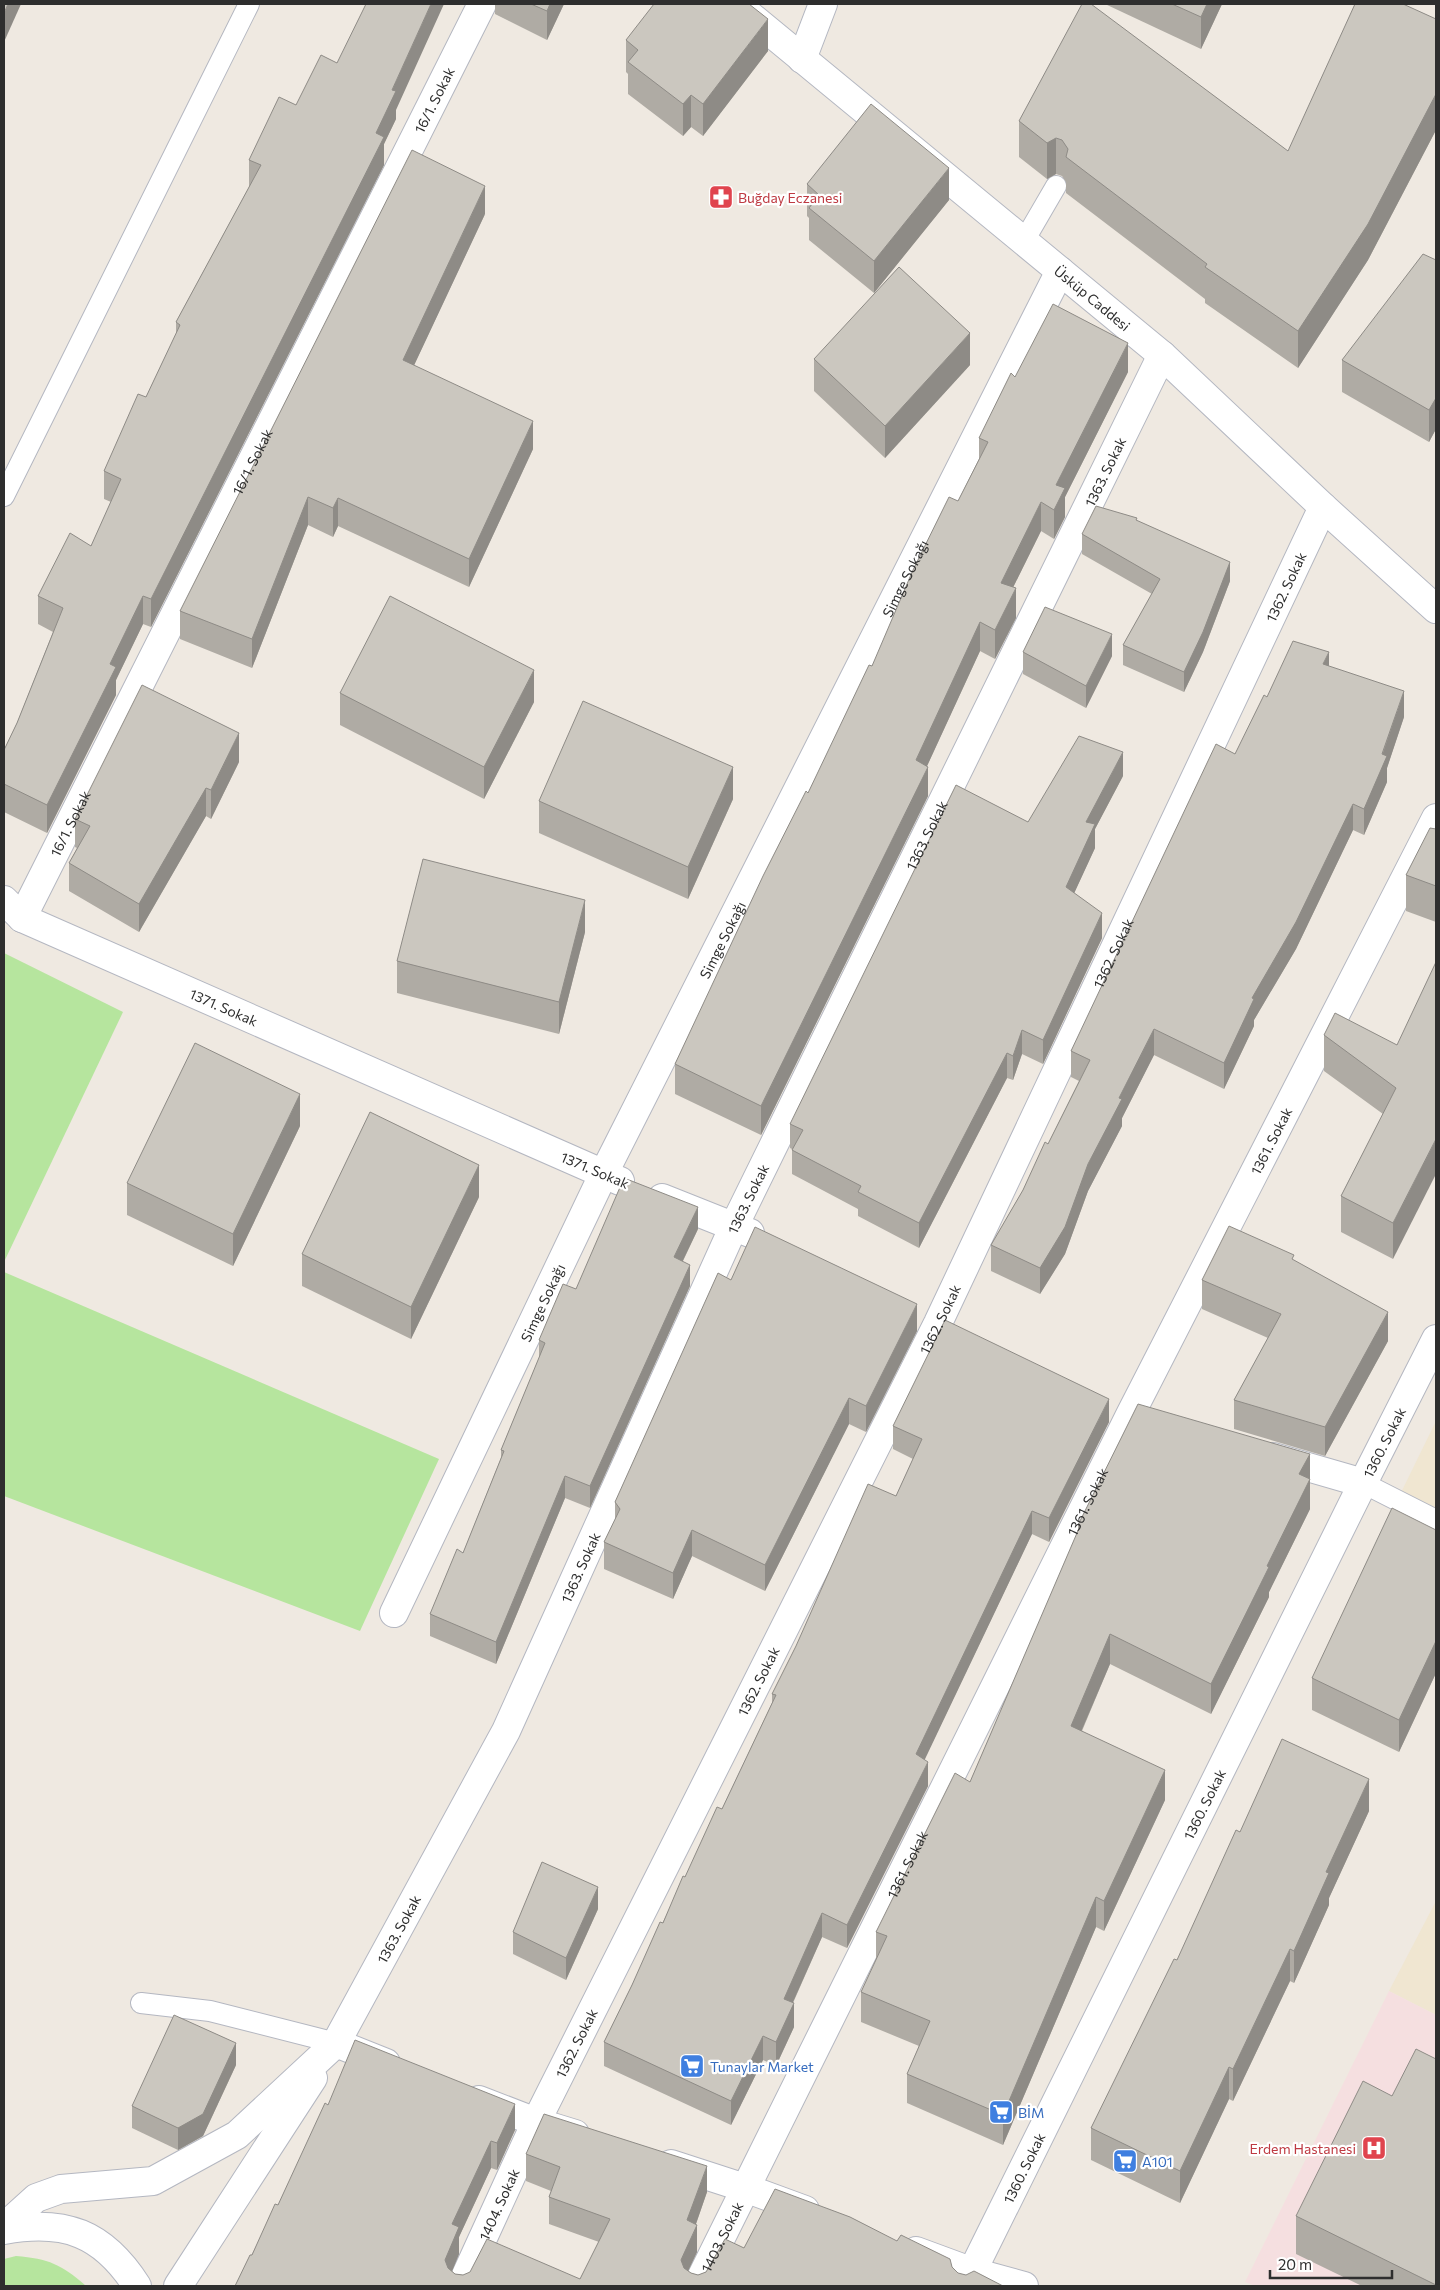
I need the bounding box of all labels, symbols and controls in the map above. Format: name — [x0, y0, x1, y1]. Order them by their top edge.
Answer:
street label: 16/1. Sokak — [410, 64, 458, 136]
pharmacy icon: Buğday Eczanesi — [708, 184, 734, 210]
place label: Buğday Eczanesi — [738, 189, 842, 206]
street label: Üsküp Caddesi — [1051, 262, 1134, 334]
street label: 16/1. Sokak — [228, 425, 276, 497]
street label: 1363. Sokak — [1080, 434, 1129, 509]
street label: Simge Sokağı — [878, 537, 931, 620]
street label: 1362. Sokak — [1262, 549, 1309, 624]
street label: 16/1. Sokak — [46, 787, 94, 859]
street label: 1363. Sokak — [902, 797, 951, 873]
street label: Simge Sokağı — [695, 898, 749, 981]
street label: 1362. Sokak — [1089, 915, 1137, 991]
street label: 1371. Sokak — [187, 984, 261, 1029]
street label: 1361. Sokak — [1246, 1104, 1295, 1177]
street label: 1371. Sokak — [558, 1148, 632, 1192]
street label: 1363. Sokak — [723, 1161, 772, 1236]
street label: Simge Sokağı — [516, 1261, 568, 1344]
street label: 1362. Sokak — [915, 1281, 964, 1357]
street label: 1360. Sokak — [1359, 1404, 1409, 1480]
street label: 1361. Sokak — [1063, 1464, 1111, 1538]
street label: 1363. Sokak — [557, 1529, 603, 1605]
street label: 1362. Sokak — [733, 1643, 783, 1718]
street label: 1360. Sokak — [1179, 1766, 1229, 1842]
street label: 1361. Sokak — [883, 1827, 931, 1901]
street label: 1363. Sokak — [373, 1891, 424, 1966]
street label: 1362. Sokak — [551, 2005, 601, 2080]
supermarket icon: Tunaylar Market — [679, 2053, 705, 2079]
place label: Tunaylar Market — [710, 2058, 814, 2075]
supermarket icon: BİM — [988, 2099, 1014, 2125]
place label: BİM — [1018, 2104, 1044, 2121]
street label: 1360. Sokak — [999, 2129, 1048, 2206]
hospital icon: Erdem Hastanesi — [1361, 2135, 1387, 2161]
place label: Erdem Hastanesi — [1249, 2140, 1356, 2157]
supermarket icon: A101 — [1112, 2148, 1138, 2174]
place label: A101 — [1142, 2153, 1173, 2170]
street label: 1404. Sokak — [475, 2165, 522, 2243]
street label: 1403. Sokak — [697, 2198, 746, 2275]
scale bar — [1270, 2248, 1392, 2280]
text: 20 m — [1278, 2255, 1312, 2273]

